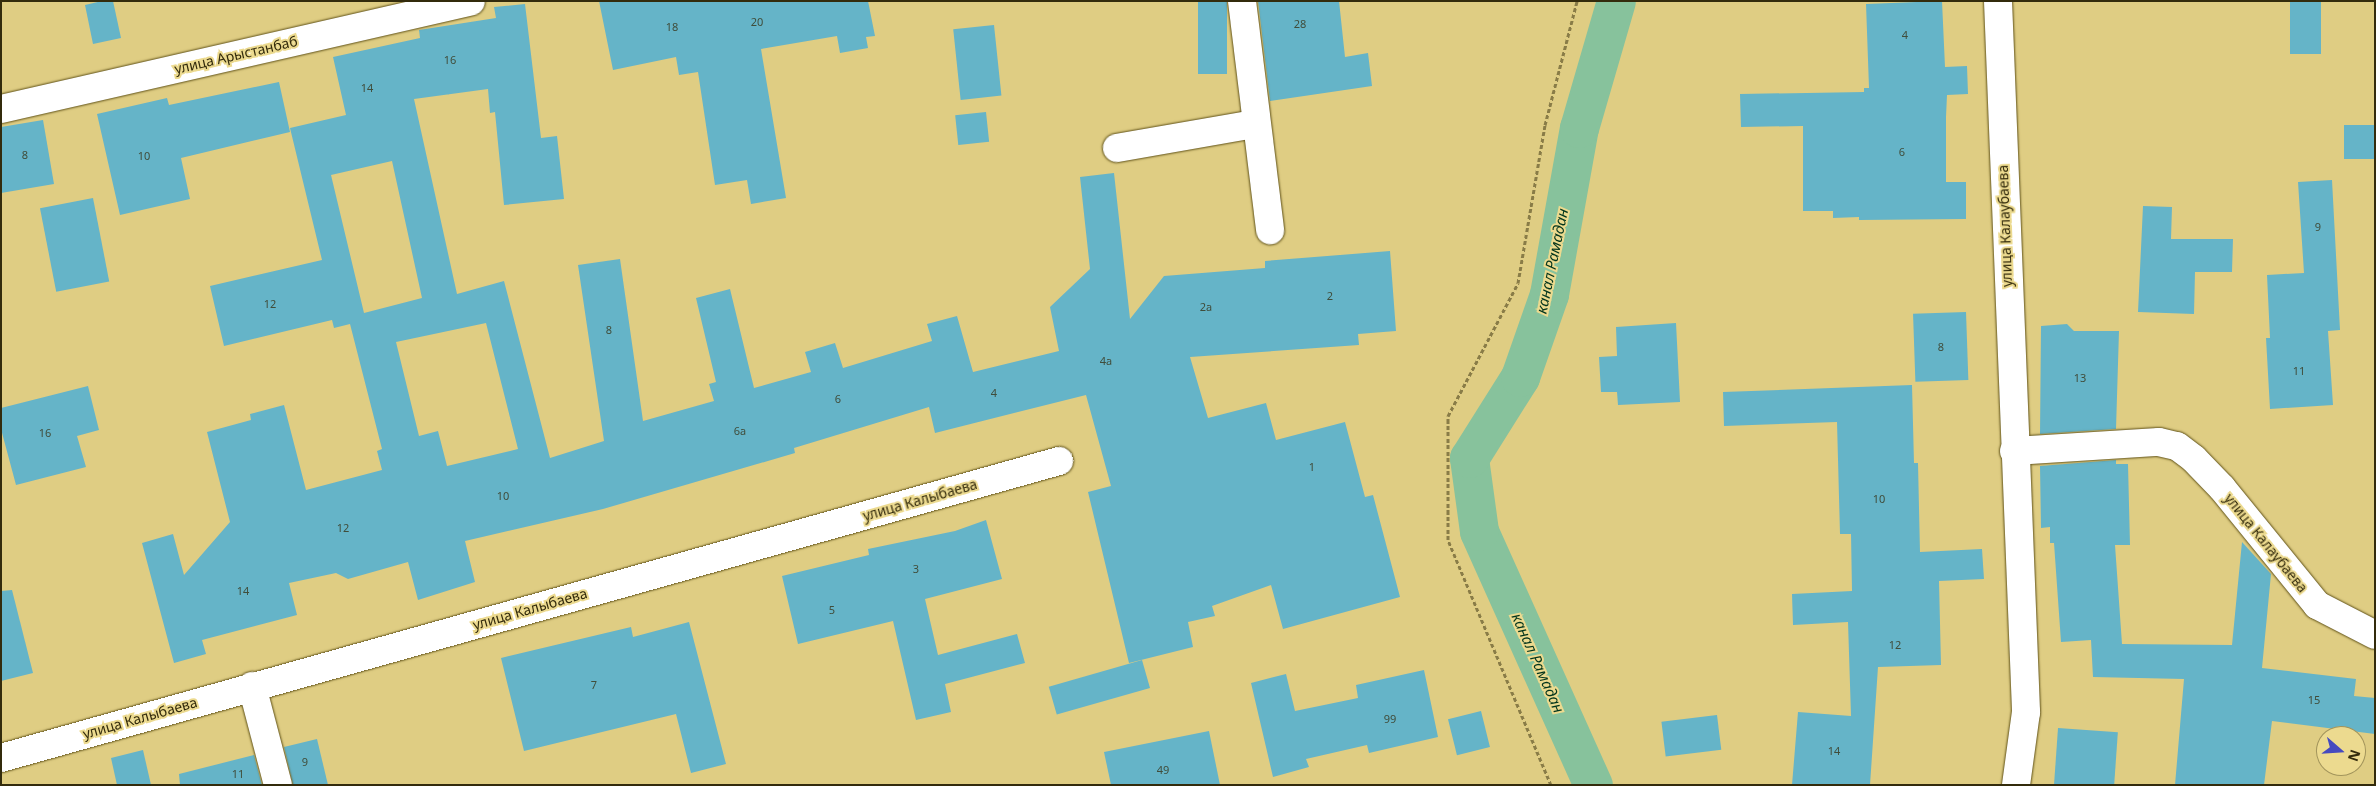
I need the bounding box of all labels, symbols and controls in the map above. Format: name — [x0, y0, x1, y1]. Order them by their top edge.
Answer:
house number: 20 — [751, 15, 763, 29]
house number: 28 — [1294, 17, 1306, 31]
house number: 18 — [666, 20, 678, 34]
house number: 4 — [1902, 28, 1908, 42]
street label: улица Арыстанбаб — [173, 33, 299, 77]
house number: 16 — [444, 53, 456, 67]
house number: 14 — [361, 81, 373, 95]
house number: 6 — [1899, 145, 1905, 159]
house number: 8 — [22, 148, 28, 162]
house number: 10 — [138, 149, 150, 163]
street label: улица Калаубаева — [1994, 165, 2016, 287]
water label: канал Рамадан — [1532, 207, 1572, 315]
house number: 9 — [2315, 220, 2321, 234]
house number: 2 — [1327, 289, 1333, 303]
house number: 12 — [264, 297, 276, 311]
house number: 2а — [1200, 300, 1212, 314]
house number: 8 — [606, 323, 612, 337]
house number: 8 — [1938, 340, 1944, 354]
house number: 4а — [1100, 354, 1112, 368]
house number: 11 — [2293, 364, 2305, 378]
house number: 13 — [2074, 371, 2086, 385]
house number: 4 — [991, 386, 997, 400]
house number: 6 — [835, 392, 841, 406]
house number: 6а — [734, 424, 746, 438]
house number: 16 — [39, 426, 51, 440]
house number: 1 — [1309, 460, 1315, 474]
street label: улица Калыбаева — [861, 476, 979, 524]
house number: 10 — [497, 489, 509, 503]
street label: улица Калаубаева — [2221, 490, 2311, 596]
house number: 10 — [1873, 492, 1885, 506]
house number: 12 — [337, 521, 349, 535]
house number: 3 — [913, 562, 919, 576]
house number: 14 — [237, 584, 249, 598]
street label: улица Калыбаева — [471, 585, 589, 633]
house number: 5 — [829, 603, 835, 617]
water label: канал Рамадан — [1508, 611, 1568, 715]
house number: 12 — [1889, 638, 1901, 652]
house number: 7 — [591, 678, 597, 692]
house number: 15 — [2308, 693, 2320, 707]
street label: улица Калыбаева — [81, 694, 199, 742]
house number: 99 — [1384, 712, 1396, 726]
north arrow — [2316, 726, 2366, 776]
house number: 14 — [1828, 744, 1840, 758]
text: N — [2344, 747, 2366, 764]
house number: 9 — [302, 755, 308, 769]
house number: 49 — [1157, 763, 1169, 777]
house number: 11 — [232, 767, 244, 781]

